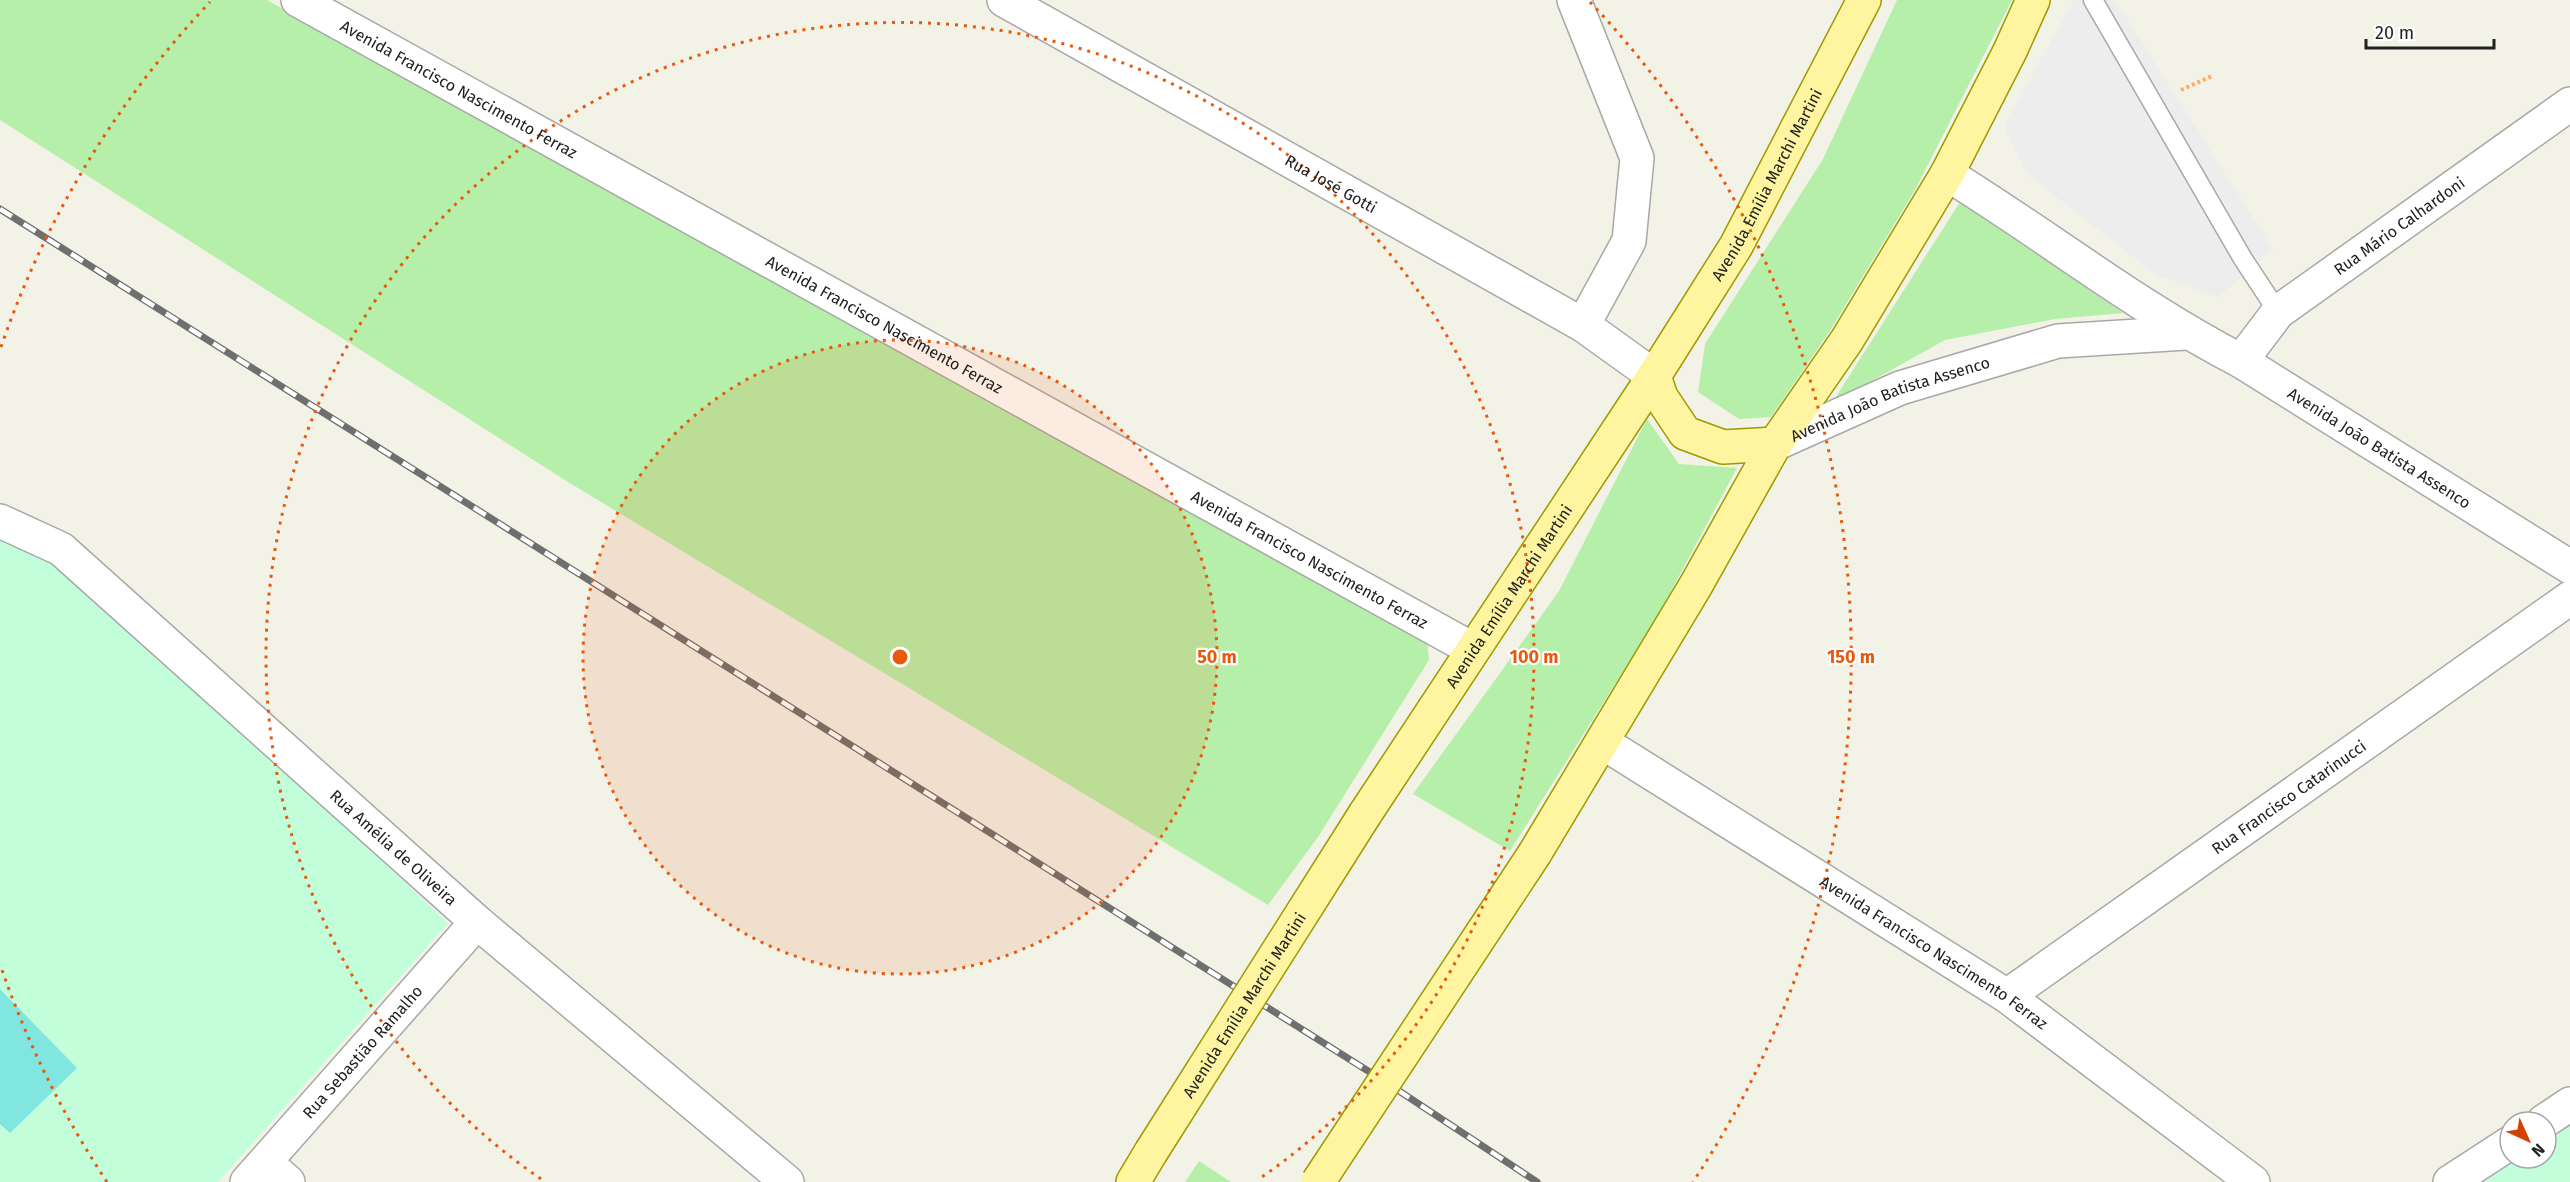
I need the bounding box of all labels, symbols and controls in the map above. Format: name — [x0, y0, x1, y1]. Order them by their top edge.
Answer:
scale bar — [2366, 12, 2494, 50]
street label: Avenida Francisco Nascimento Ferraz — [337, 16, 581, 162]
text: 20 m — [2375, 22, 2414, 44]
street label: Avenida Emília Marchi Martini — [1707, 85, 1826, 284]
street label: Rua José Gotti — [1282, 150, 1380, 217]
street label: Rua Mário Calhardoni — [2330, 173, 2468, 279]
street label: Avenida Francisco Nascimento Ferraz — [763, 251, 1006, 397]
street label: Avenida João Batista Assenco — [1787, 352, 1992, 445]
street label: Avenida João Batista Assenco — [2285, 383, 2474, 512]
street label: Avenida Francisco Nascimento Ferraz — [1188, 486, 1431, 632]
street label: Avenida Emília Marchi Martini — [1442, 501, 1576, 691]
text: 50 m — [1197, 646, 1237, 668]
text: 100 m — [1510, 646, 1558, 668]
text: 150 m — [1827, 646, 1875, 668]
centre of rings — [890, 647, 910, 667]
street label: Rua Francisco Catarinucci — [2208, 736, 2369, 858]
street label: Rua Amélia de Oliveira — [326, 785, 461, 909]
street label: Avenida Francisco Nascimento Ferraz — [1817, 872, 2052, 1033]
street label: Avenida Emília Marchi Martini — [1178, 909, 1310, 1101]
street label: Rua Sebastião Ramalho — [298, 981, 426, 1122]
north arrow — [2498, 1110, 2558, 1170]
text: N — [2528, 1140, 2549, 1161]

